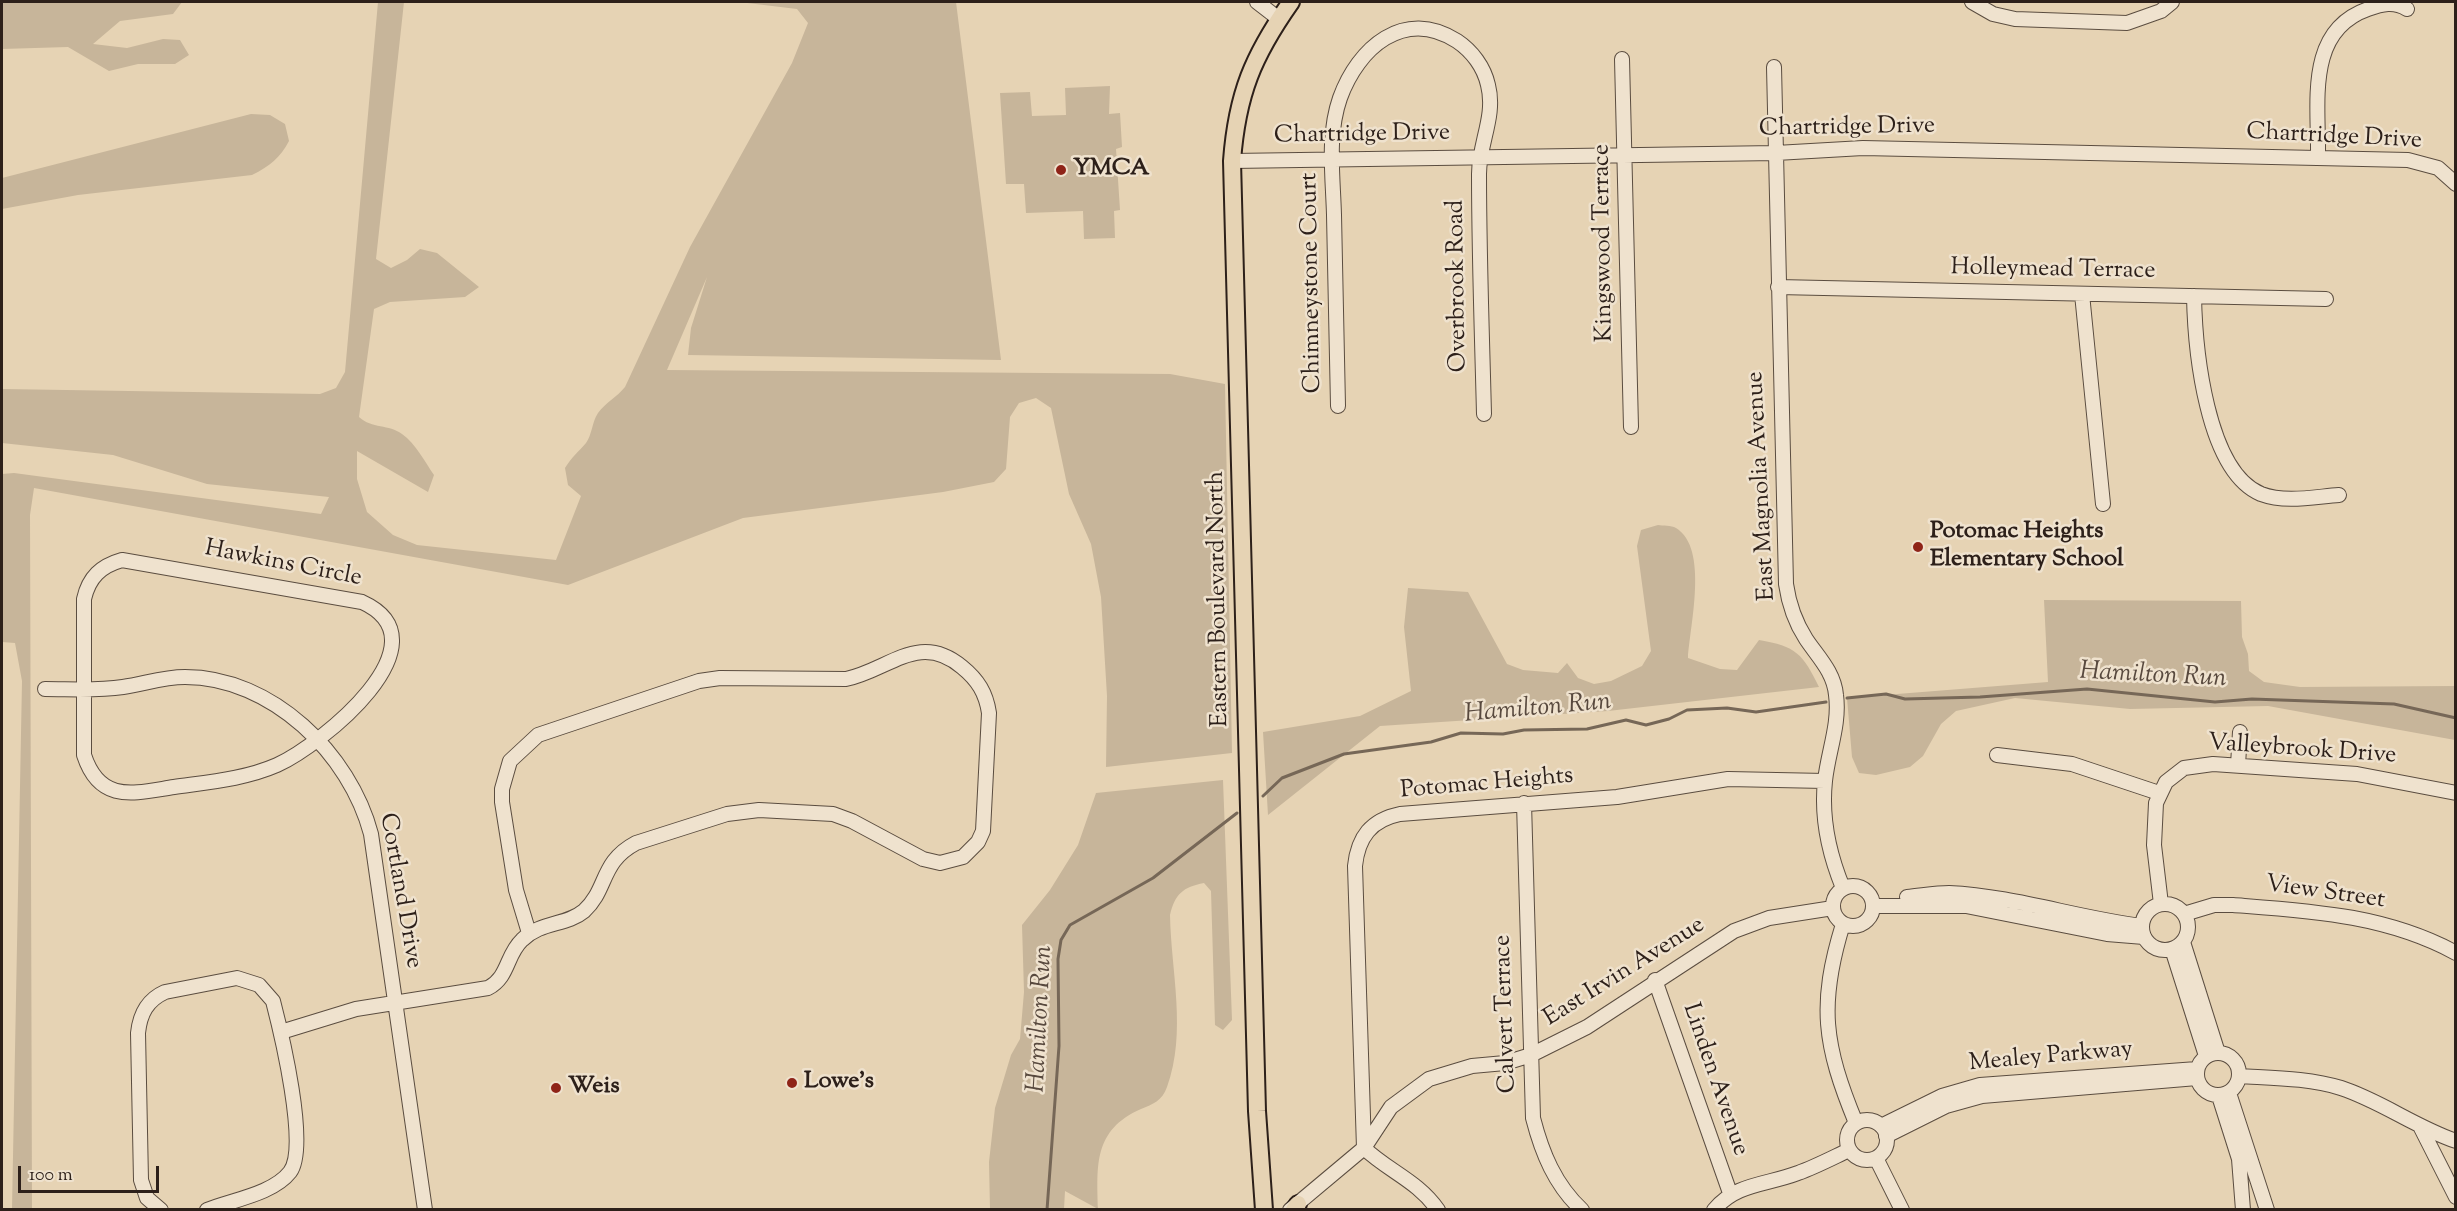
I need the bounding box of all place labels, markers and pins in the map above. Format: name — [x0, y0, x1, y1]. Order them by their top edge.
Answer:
place label: YMCA — [1073, 156, 1150, 184]
marker: YMCA — [1054, 163, 1068, 177]
place label: Potomac Heights Elementary School — [1930, 519, 2124, 575]
marker: Potomac Heights Elementary School — [1911, 540, 1925, 554]
place label: Lowe's — [804, 1069, 874, 1097]
place label: Weis — [568, 1074, 620, 1102]
marker: Lowe's — [785, 1076, 799, 1090]
marker: Weis — [549, 1081, 563, 1095]

